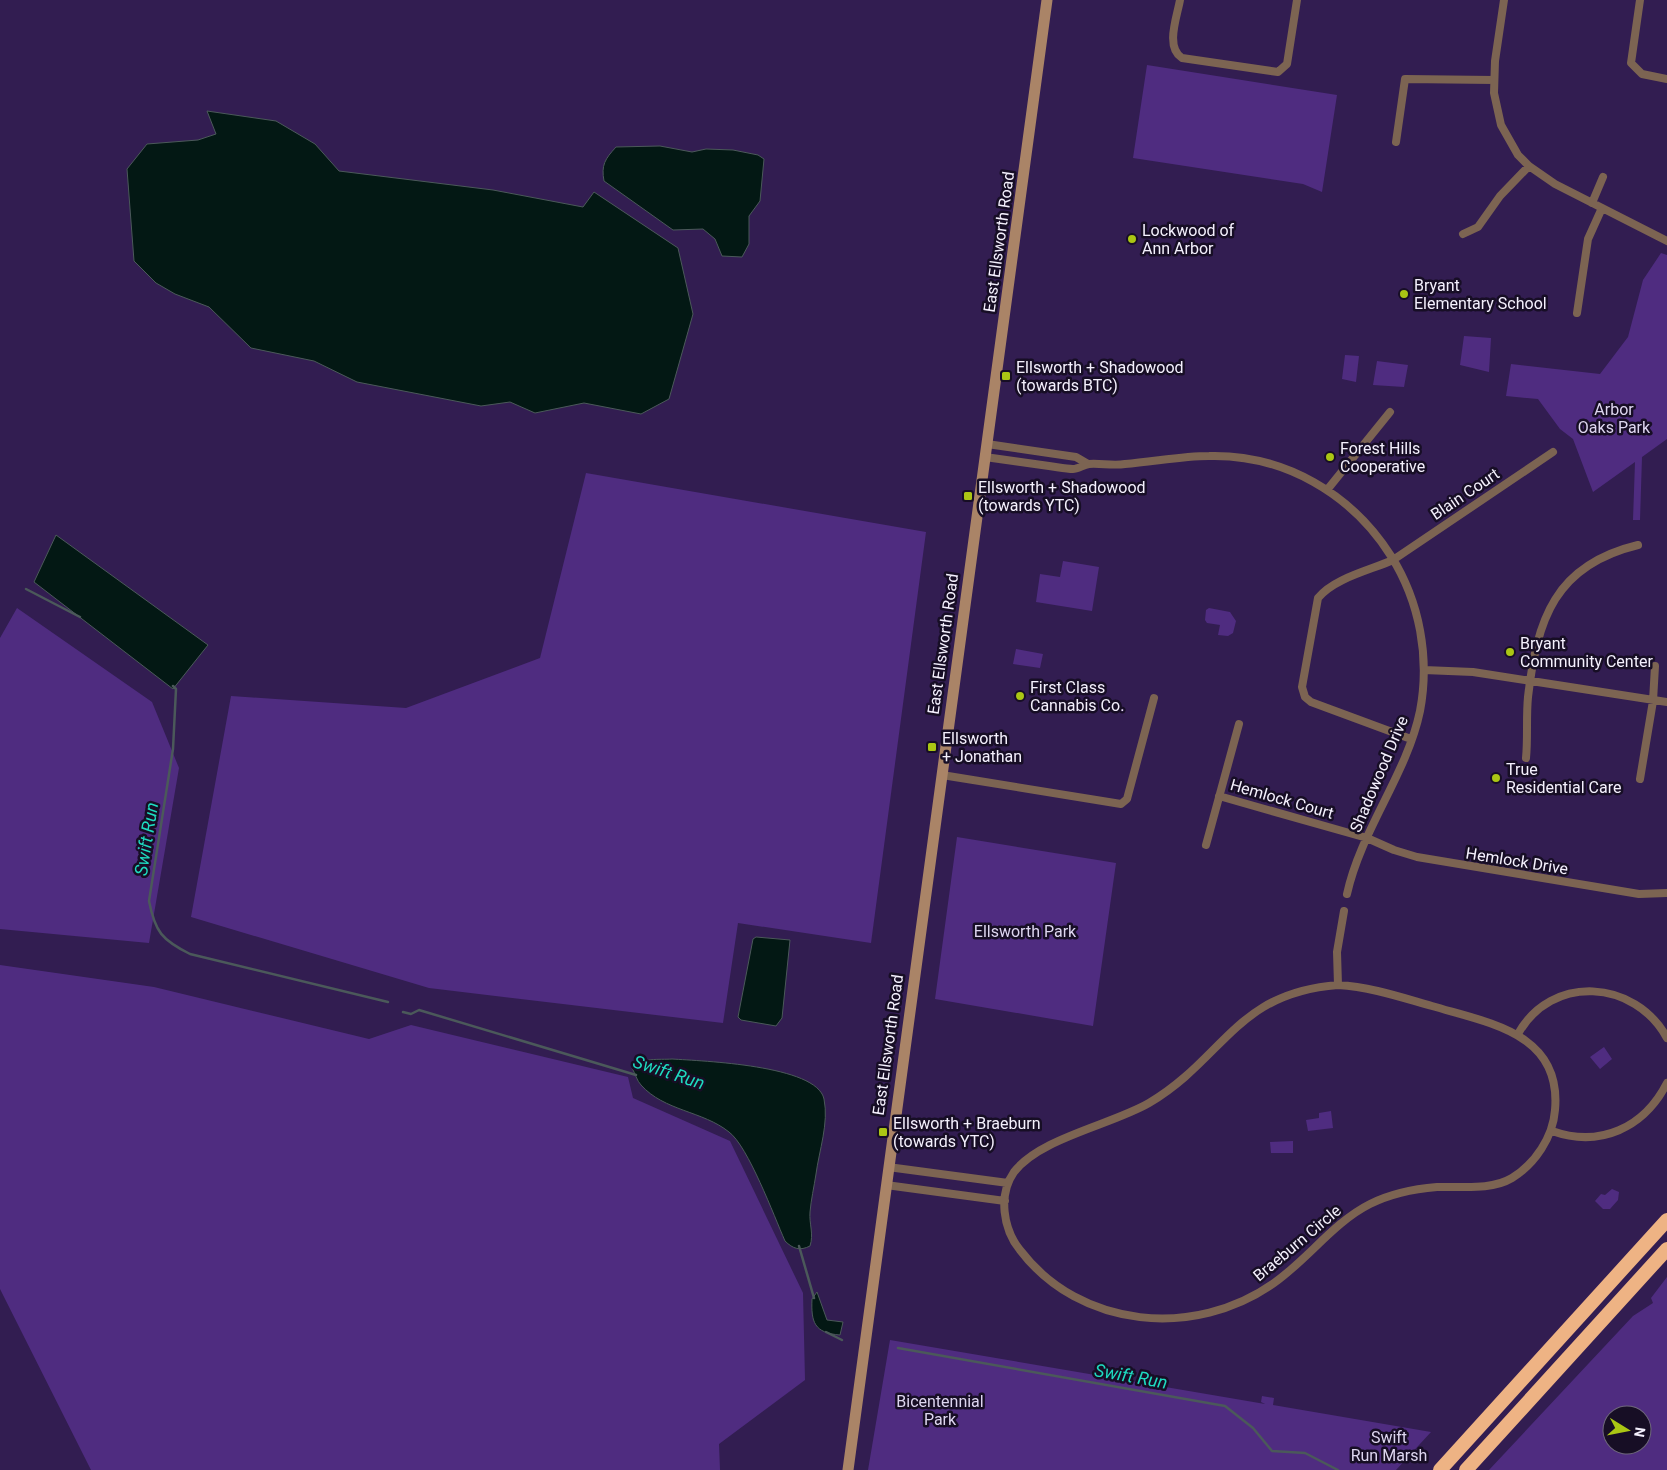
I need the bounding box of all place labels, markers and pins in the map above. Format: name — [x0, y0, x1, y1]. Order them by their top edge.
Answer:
place label: Lockwood of Ann Arbor — [1142, 221, 1235, 258]
marker: Lockwood of Ann Arbor — [1126, 233, 1138, 245]
place label: Bryant Elementary School — [1414, 276, 1547, 313]
marker: Bryant Elementary School — [1398, 288, 1410, 300]
place label: Ellsworth + Shadowood (towards BTC) — [1016, 358, 1184, 395]
marker: Ellsworth + Shadowood (towards BTC) — [1000, 370, 1012, 382]
place label: Forest Hills Cooperative — [1340, 439, 1425, 476]
marker: Forest Hills Cooperative — [1324, 451, 1336, 463]
place label: Ellsworth + Shadowood (towards YTC) — [978, 478, 1146, 515]
marker: Ellsworth + Shadowood (towards YTC) — [962, 490, 974, 502]
place label: Bryant Community Center — [1520, 634, 1653, 671]
marker: Bryant Community Center — [1504, 646, 1516, 658]
place label: First Class Cannabis Co. — [1030, 678, 1124, 715]
marker: First Class Cannabis Co. — [1014, 690, 1026, 702]
place label: Ellsworth + Jonathan — [942, 729, 1022, 766]
marker: Ellsworth + Jonathan — [926, 741, 938, 753]
place label: True Residential Care — [1506, 760, 1621, 797]
marker: True Residential Care — [1490, 772, 1502, 784]
place label: Ellsworth + Braeburn (towards YTC) — [893, 1114, 1040, 1151]
marker: Ellsworth + Braeburn (towards YTC) — [877, 1126, 889, 1138]

